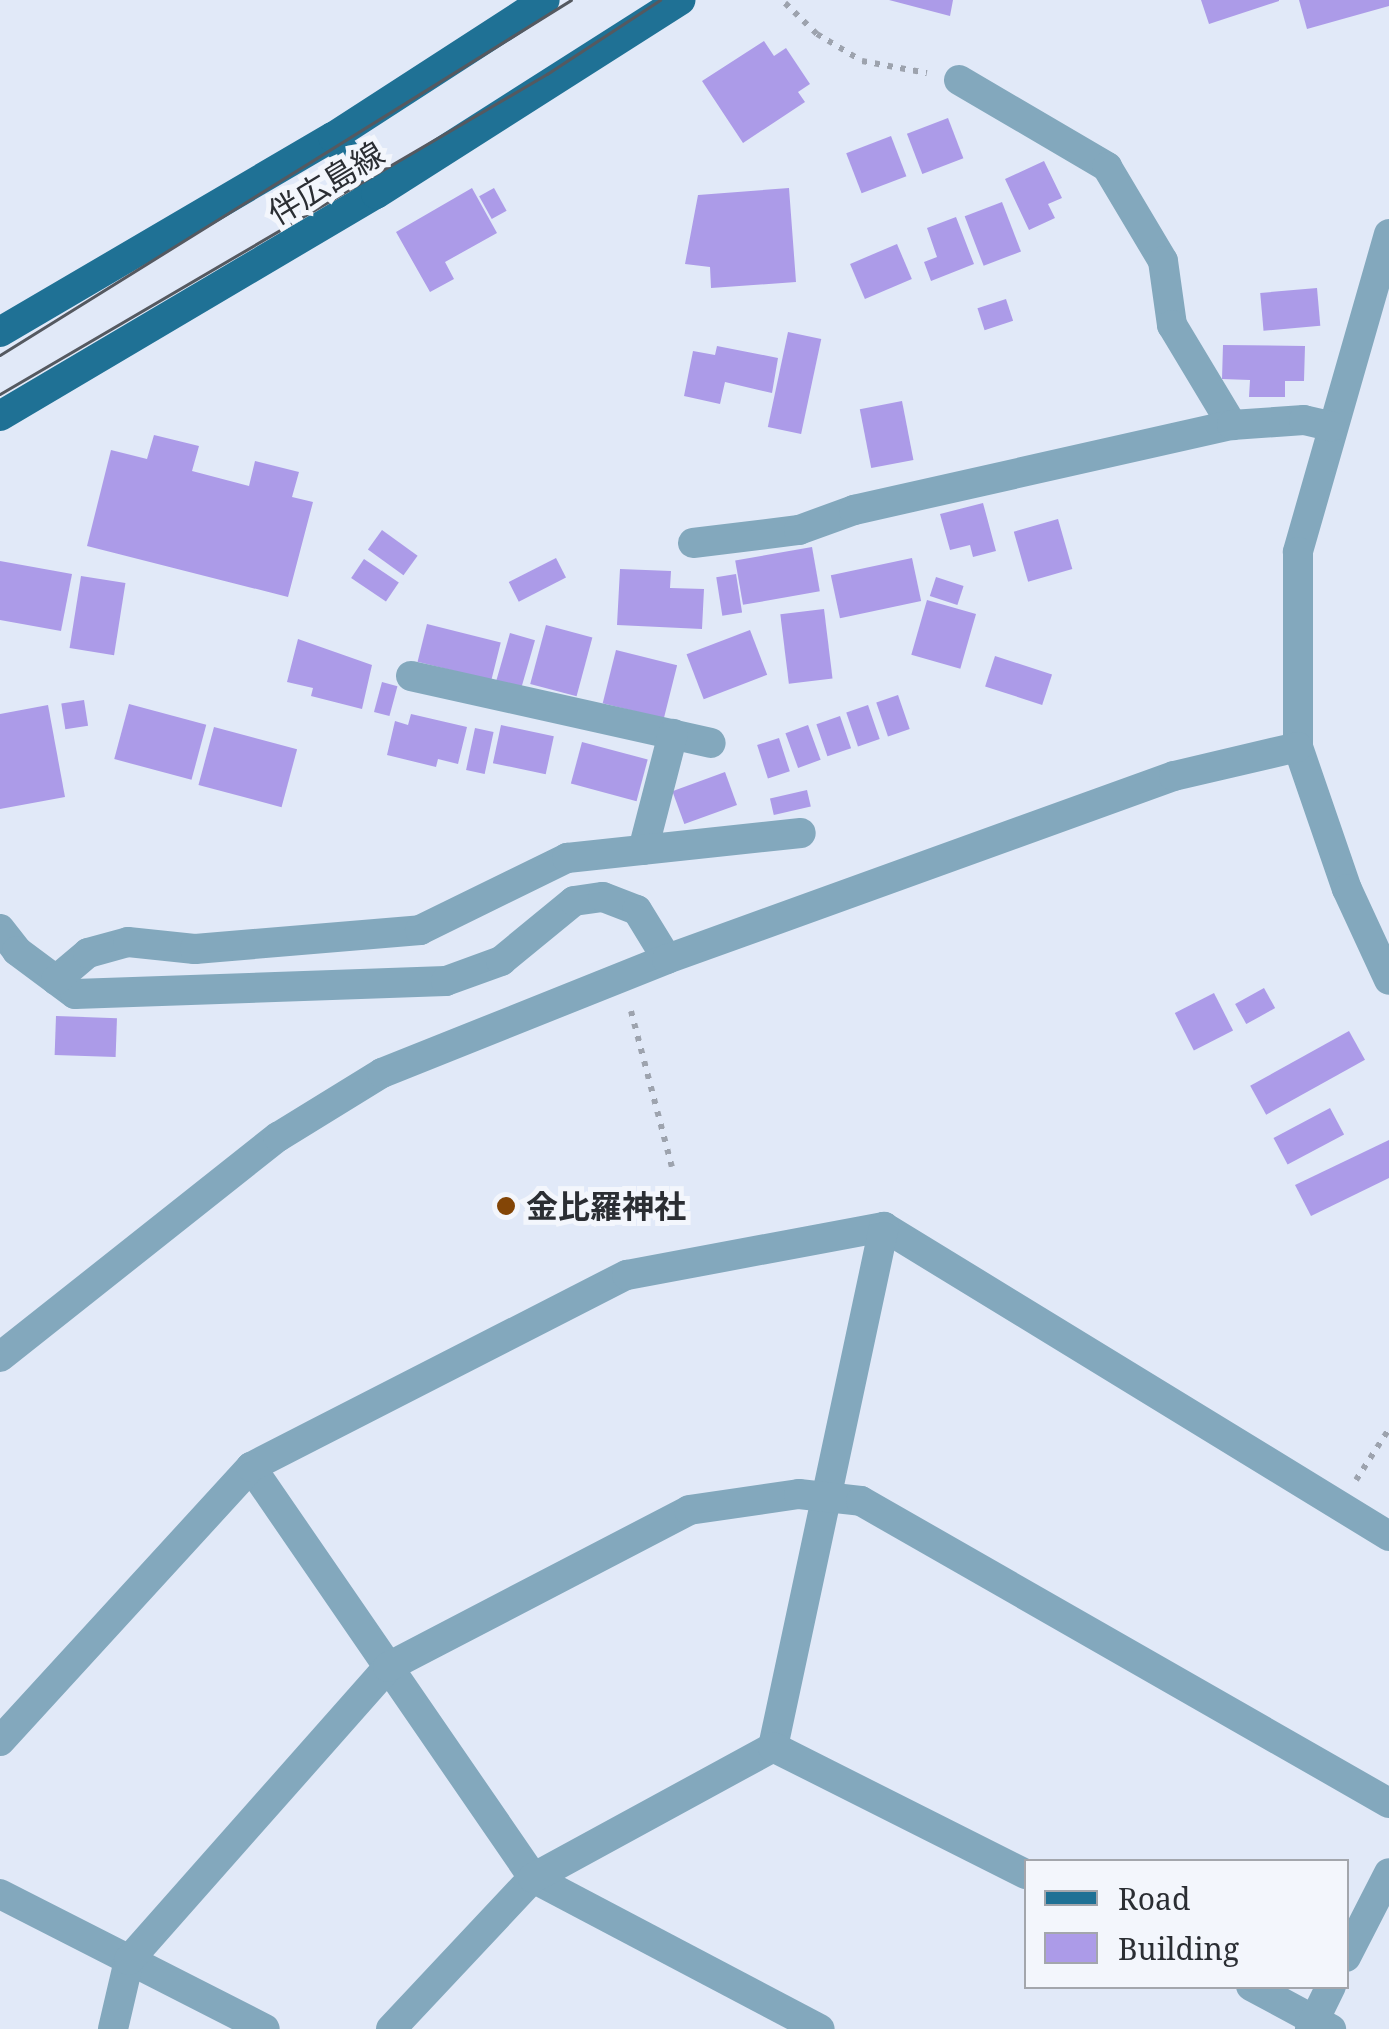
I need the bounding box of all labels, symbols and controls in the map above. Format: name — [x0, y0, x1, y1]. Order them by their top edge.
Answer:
street label: 伴広島線 — [261, 134, 391, 232]
place label: 金比羅神社 — [526, 1187, 686, 1225]
marker: 金比羅神社 — [495, 1195, 517, 1217]
legend — [1024, 1859, 1349, 1989]
text: Road — [1118, 1878, 1190, 1919]
text: Building — [1118, 1928, 1239, 1969]

